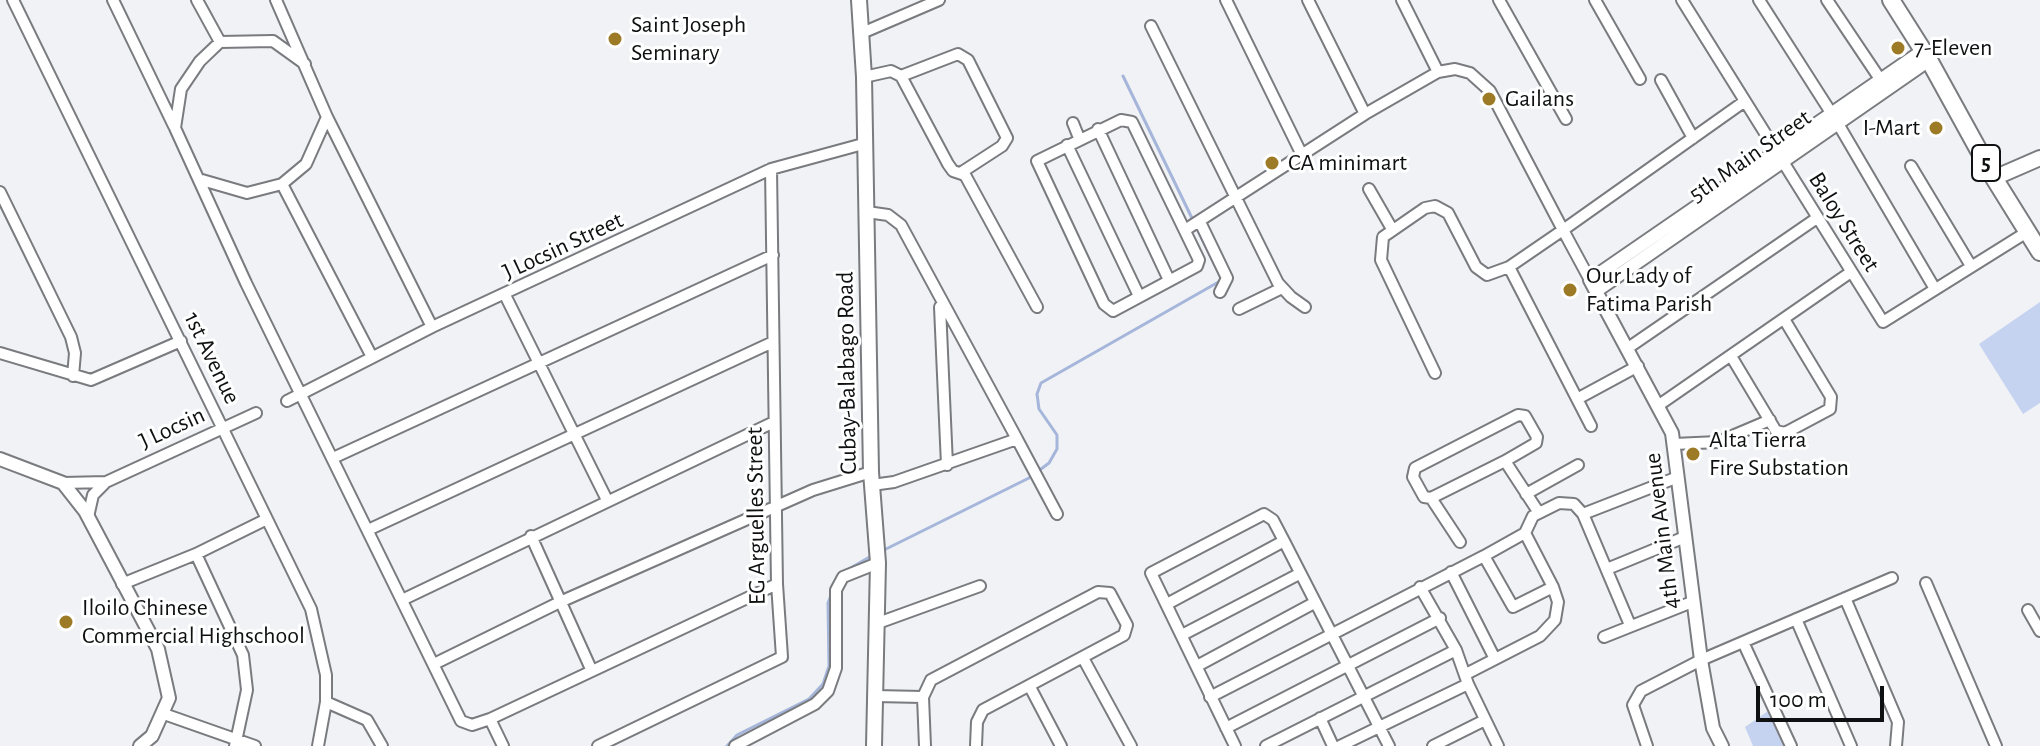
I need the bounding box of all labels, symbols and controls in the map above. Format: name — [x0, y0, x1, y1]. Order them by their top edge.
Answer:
place label: Saint Joseph Seminary — [631, 11, 746, 67]
marker: Saint Joseph Seminary — [606, 30, 624, 48]
place label: 7-Eleven — [1914, 34, 1992, 62]
marker: 7-Eleven — [1889, 39, 1907, 57]
place label: Gailans — [1505, 85, 1574, 113]
marker: Gailans — [1480, 90, 1498, 108]
street label: 5th Main Street — [1683, 103, 1817, 209]
place label: I-Mart — [1863, 114, 1920, 142]
marker: I-Mart — [1927, 119, 1945, 137]
road number: 5 — [1972, 145, 2000, 181]
place label: CA minimart — [1288, 149, 1407, 177]
marker: CA minimart — [1263, 154, 1281, 172]
street label: Baloy Street — [1802, 167, 1886, 277]
street label: J Locsin Street — [498, 206, 628, 286]
place label: Our Lady of Fatima Parish — [1586, 262, 1712, 318]
street label: Cubay-Balabago Road — [831, 271, 863, 475]
marker: Our Lady of Fatima Parish — [1561, 281, 1579, 299]
street label: 1st Avenue — [177, 307, 247, 409]
street label: J Locsin — [135, 400, 209, 456]
place label: Alta Tierra Fire Substation — [1709, 426, 1849, 482]
street label: EG Arguelles Street — [740, 427, 772, 605]
marker: Alta Tierra Fire Substation — [1684, 445, 1702, 463]
street label: 4th Main Avenue — [1638, 451, 1686, 611]
place label: Iloilo Chinese Commercial Highschool — [82, 594, 305, 650]
marker: Iloilo Chinese Commercial Highschool — [57, 613, 75, 631]
scale bar — [1760, 670, 1888, 720]
text: 100 m — [1770, 688, 1827, 712]

